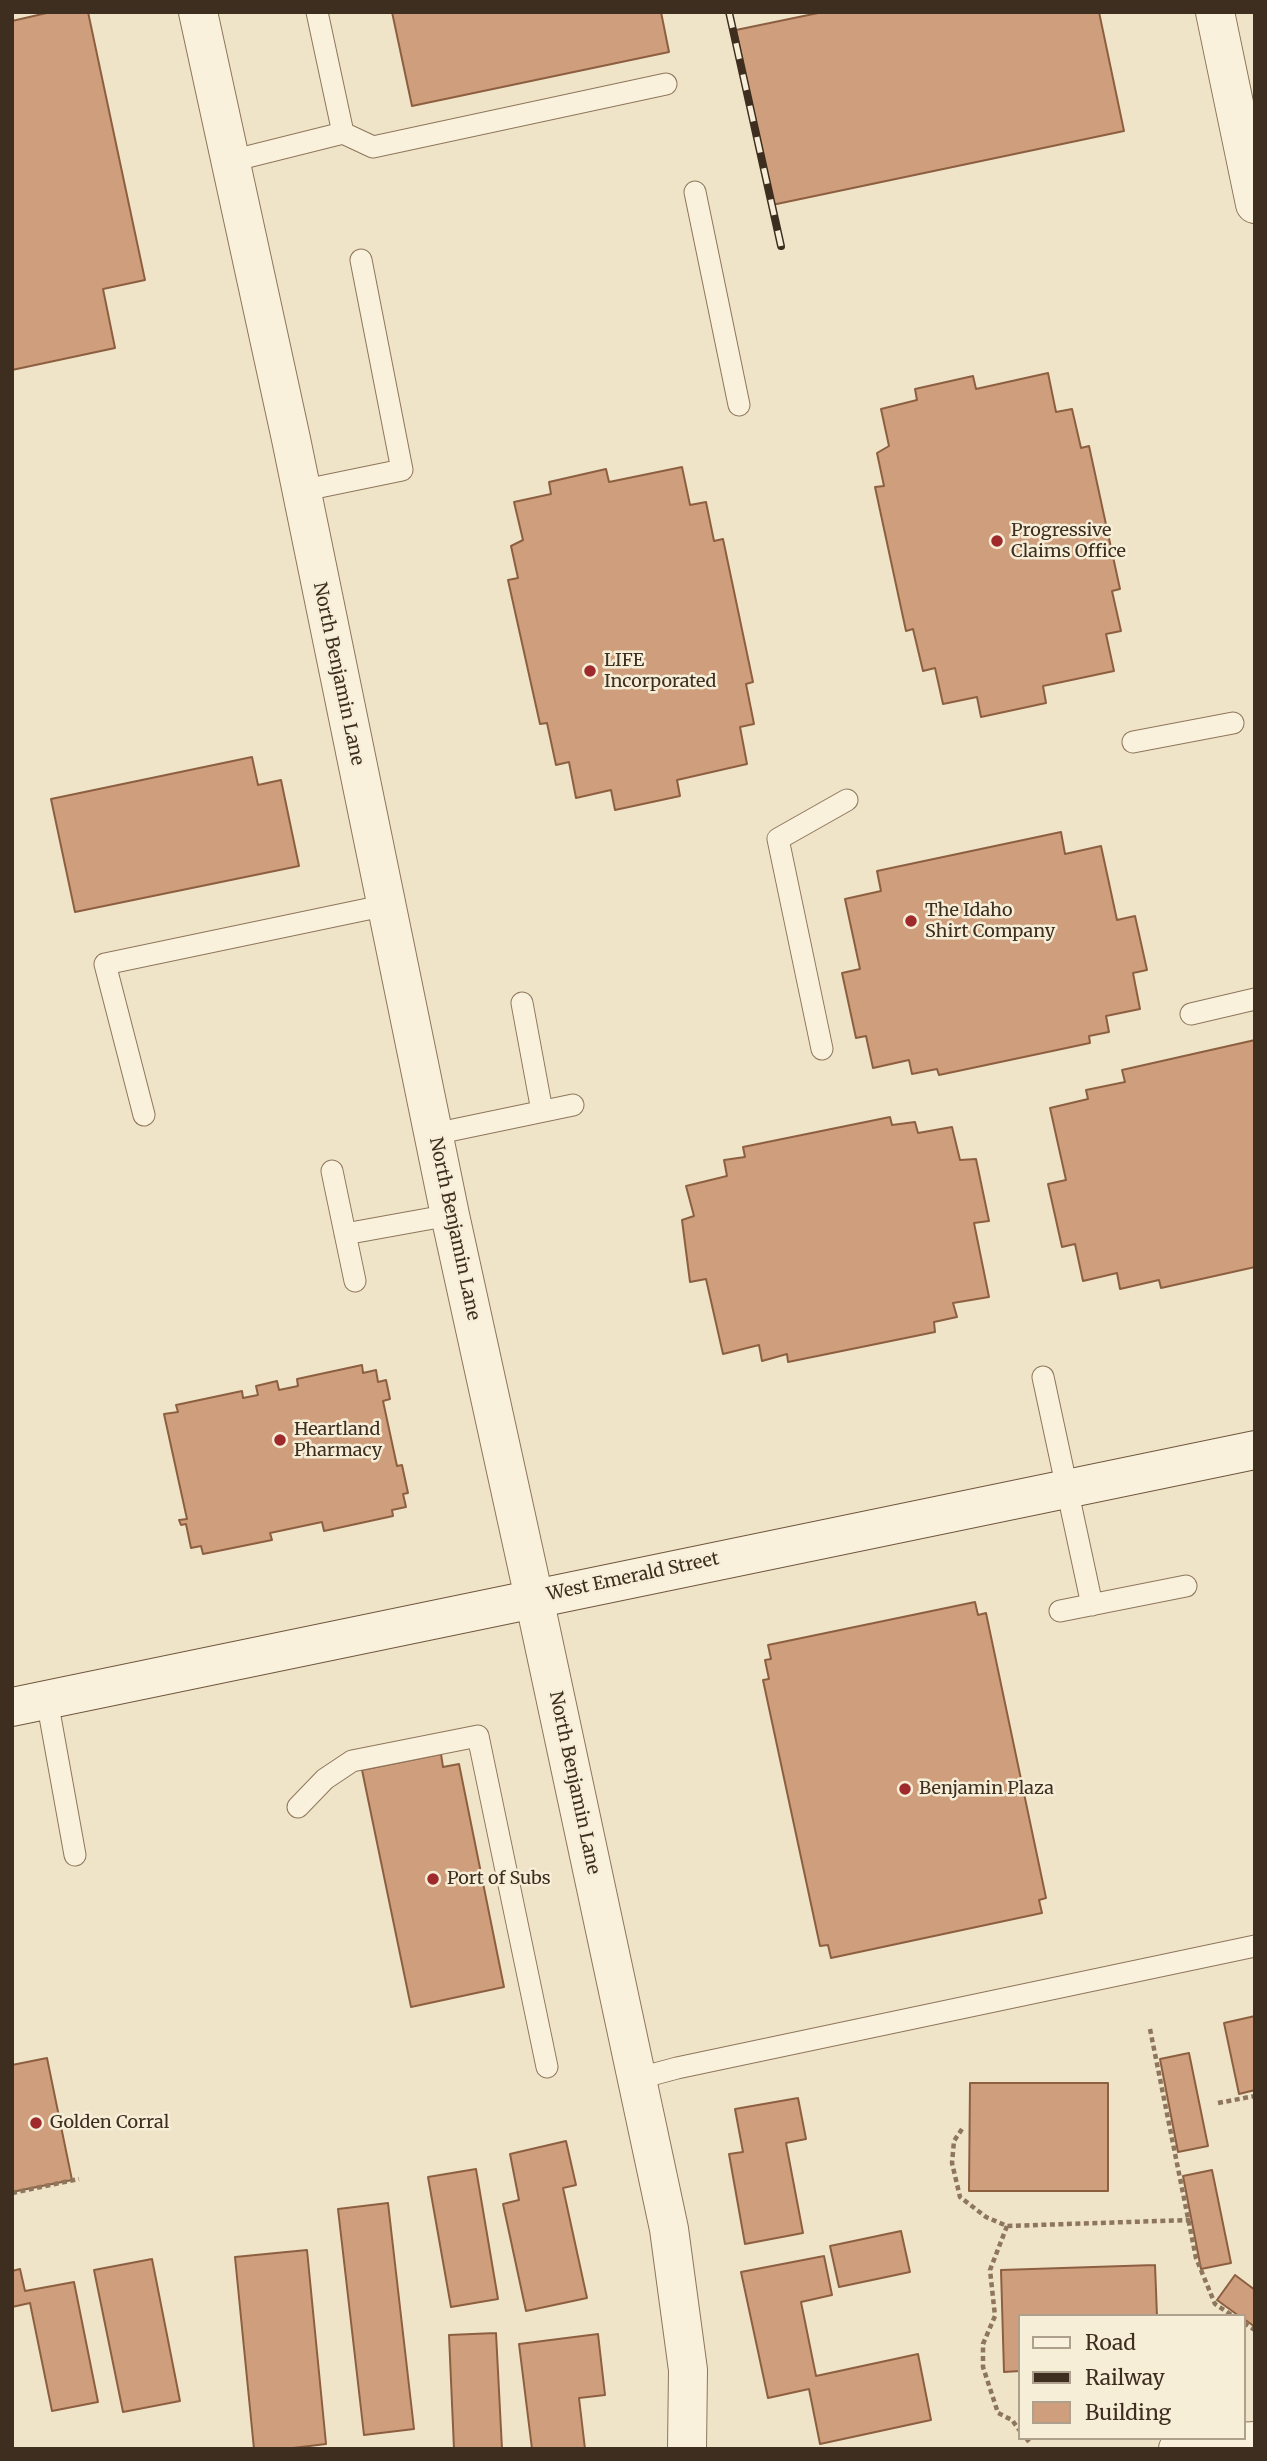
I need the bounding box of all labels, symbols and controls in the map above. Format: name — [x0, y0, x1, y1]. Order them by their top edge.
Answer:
place label: Progressive Claims Office — [1011, 520, 1126, 562]
marker: Progressive Claims Office — [989, 533, 1005, 549]
street label: North Benjamin Lane — [308, 581, 368, 767]
place label: LIFE Incorporated — [604, 650, 716, 692]
marker: LIFE Incorporated — [582, 663, 598, 679]
place label: The Idaho Shirt Company — [925, 900, 1055, 942]
marker: The Idaho Shirt Company — [903, 913, 919, 929]
street label: North Benjamin Lane — [424, 1136, 484, 1322]
place label: Heartland Pharmacy — [294, 1419, 382, 1462]
marker: Heartland Pharmacy — [272, 1432, 288, 1448]
street label: West Emerald Street — [545, 1548, 721, 1606]
street label: North Benjamin Lane — [544, 1690, 604, 1876]
place label: Benjamin Plaza — [919, 1778, 1054, 1800]
marker: Benjamin Plaza — [897, 1781, 913, 1797]
place label: Port of Subs — [447, 1868, 551, 1890]
marker: Port of Subs — [425, 1871, 441, 1887]
place label: Golden Corral — [50, 2112, 169, 2134]
marker: Golden Corral — [28, 2115, 44, 2131]
legend — [1018, 2314, 1246, 2440]
text: Road — [1085, 2329, 1136, 2356]
text: Railway — [1085, 2364, 1165, 2391]
text: Building — [1085, 2399, 1171, 2426]

